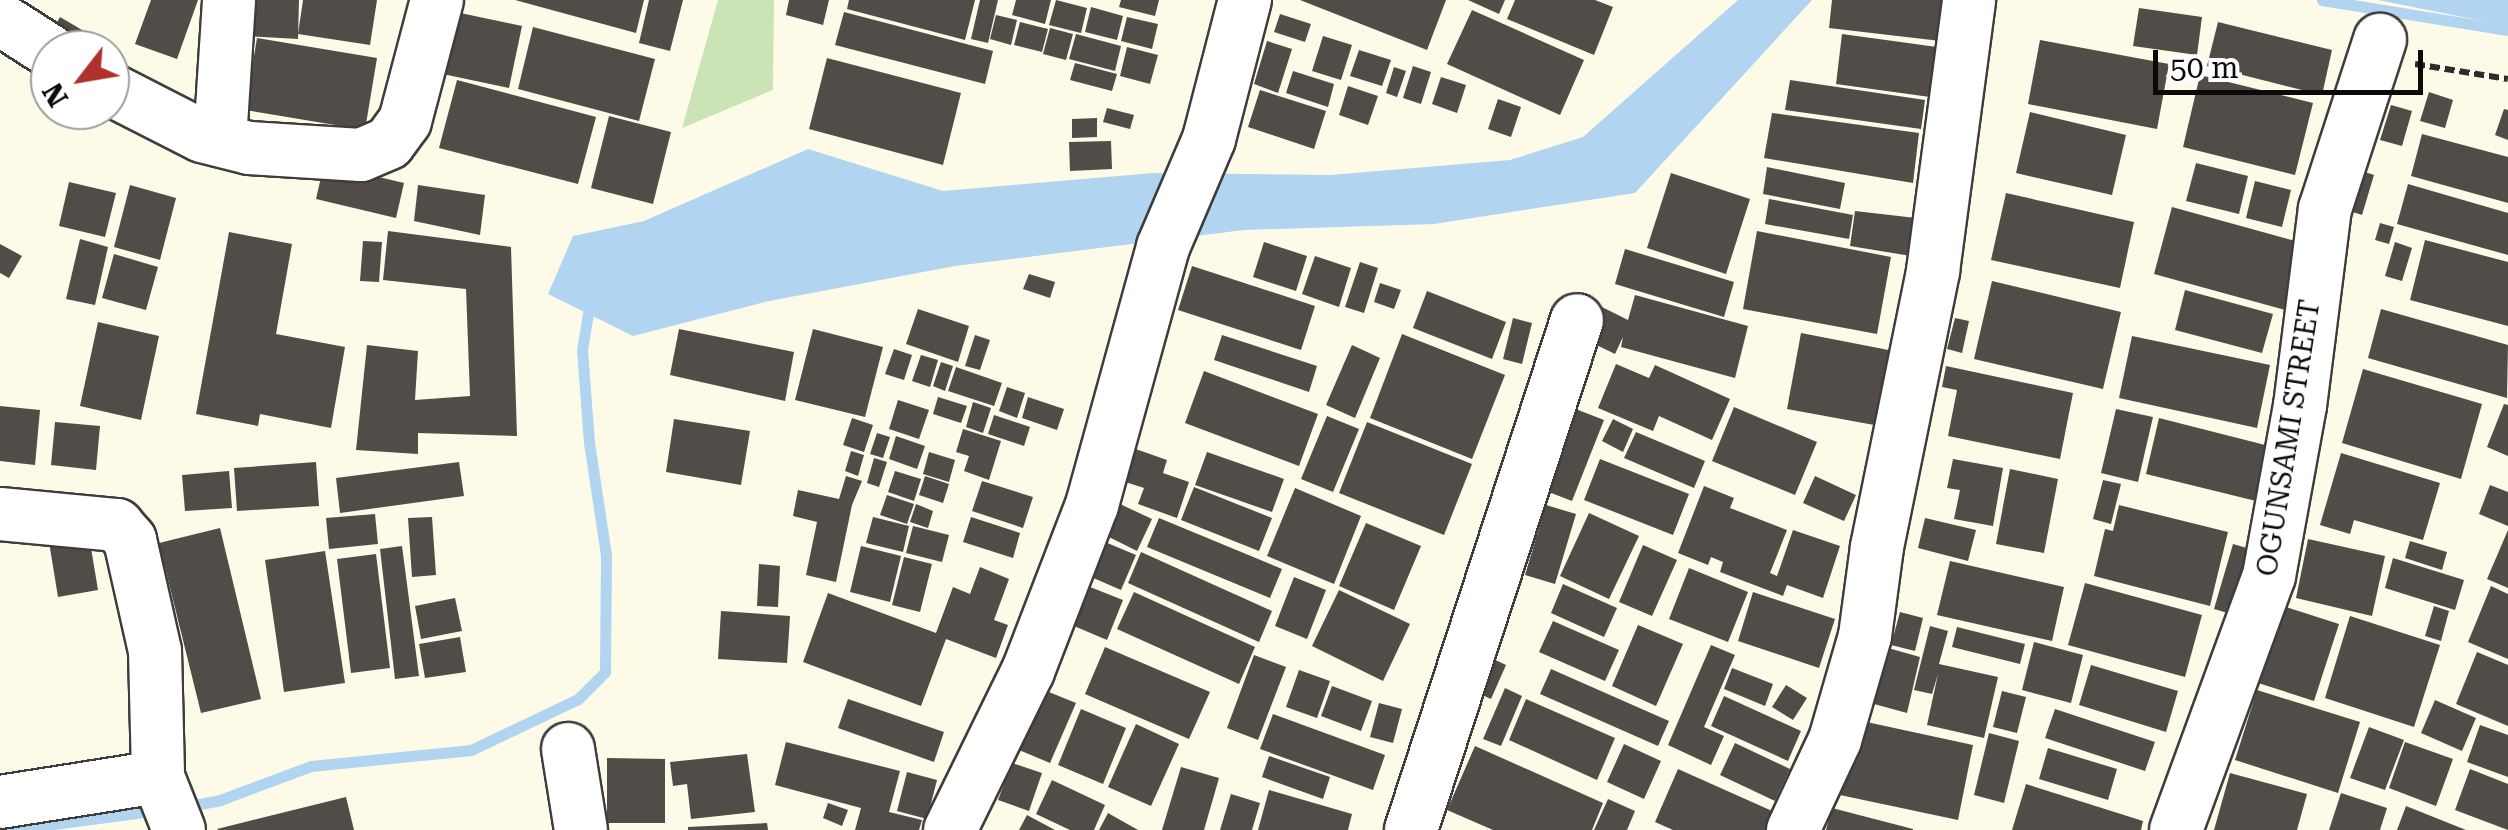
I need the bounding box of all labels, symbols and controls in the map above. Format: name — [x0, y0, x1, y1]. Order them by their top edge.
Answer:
north arrow — [30, 30, 130, 130]
scale bar — [2158, 30, 2428, 92]
text: 50 m — [2170, 50, 2239, 85]
text: N — [36, 77, 75, 112]
street label: OGUNSAMI STREET — [2251, 297, 2327, 579]

